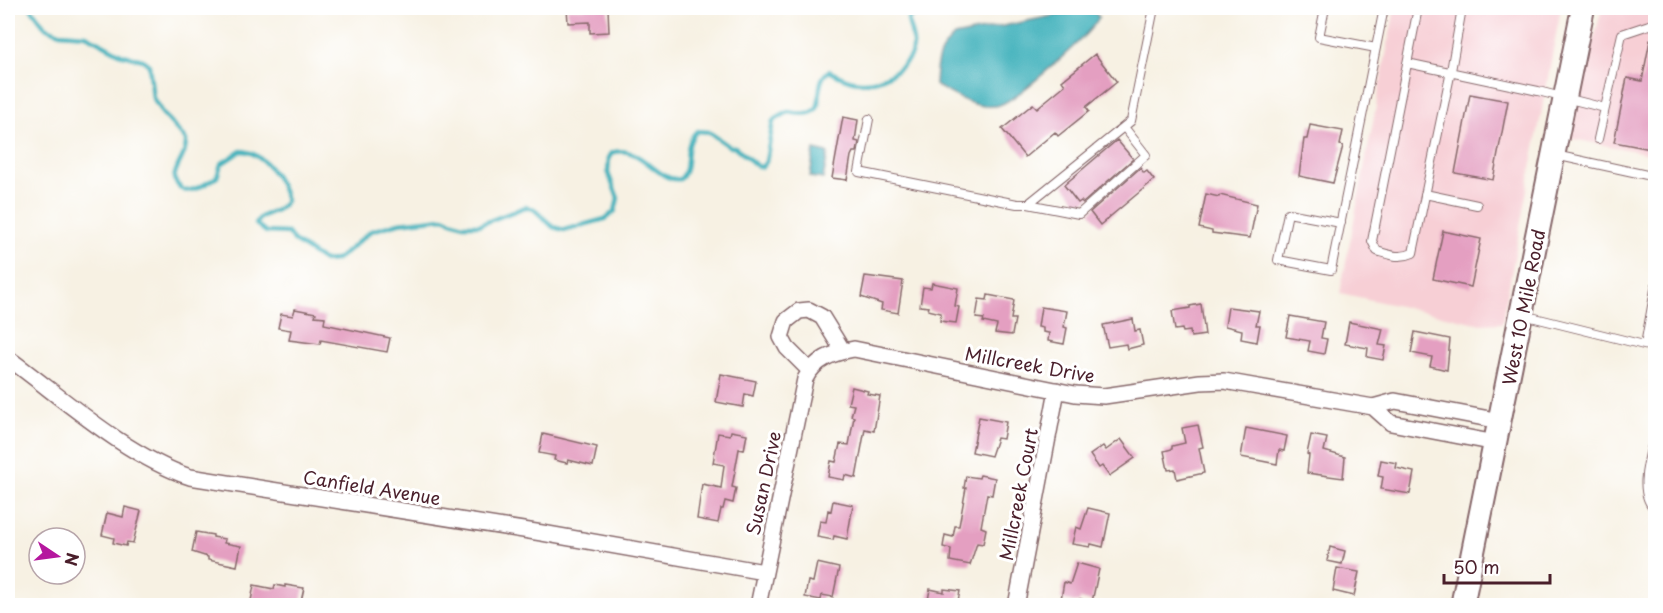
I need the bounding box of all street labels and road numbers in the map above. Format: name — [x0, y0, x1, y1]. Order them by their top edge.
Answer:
street label: West 10 Mile Road — [1495, 227, 1551, 387]
street label: Millcreek Drive — [963, 339, 1097, 389]
street label: Millcreek Court — [992, 425, 1044, 563]
street label: Susan Drive — [739, 429, 787, 537]
street label: Canfield Avenue — [301, 463, 443, 511]

